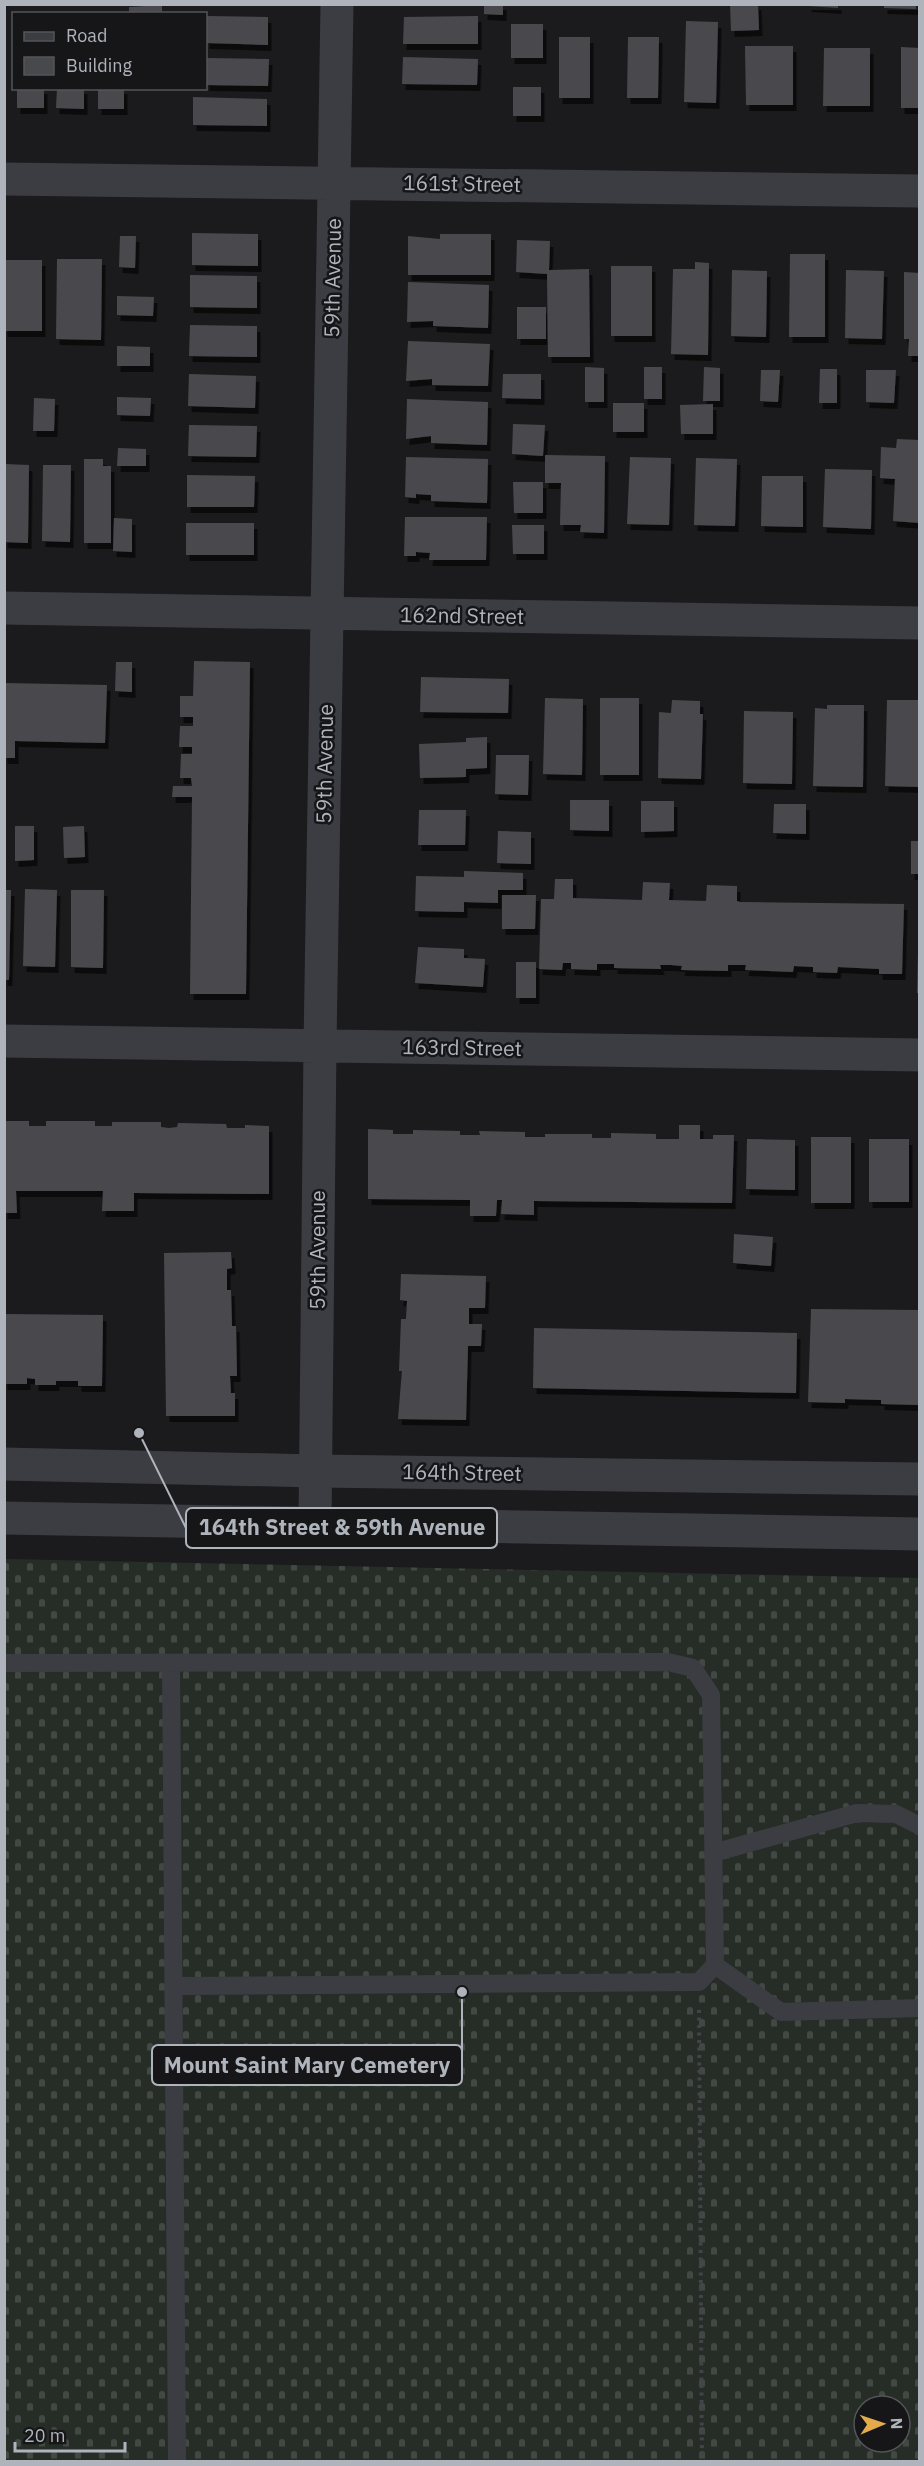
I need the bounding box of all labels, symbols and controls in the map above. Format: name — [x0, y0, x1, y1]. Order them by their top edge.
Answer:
legend — [12, 12, 207, 90]
text: Road — [66, 24, 107, 47]
text: Building — [66, 54, 133, 77]
street label: 161st Street — [403, 168, 521, 198]
street label: 59th Avenue — [317, 218, 347, 338]
street label: 162nd Street — [400, 600, 524, 630]
street label: 59th Avenue — [309, 704, 339, 824]
street label: 163rd Street — [402, 1032, 522, 1062]
street label: 59th Avenue — [303, 1190, 331, 1310]
street label: 164th Street — [402, 1457, 522, 1487]
callout: 164th Street & 59th Avenue — [186, 1508, 497, 1548]
text: 164th Street & 59th Avenue — [199, 1512, 485, 1541]
callout: Mount Saint Mary Cemetery — [152, 2045, 462, 2085]
text: Mount Saint Mary Cemetery — [164, 2050, 450, 2079]
north arrow — [852, 2394, 912, 2454]
scale bar — [15, 2415, 124, 2453]
text: N — [887, 2417, 907, 2430]
text: 20 m — [24, 2424, 66, 2447]

